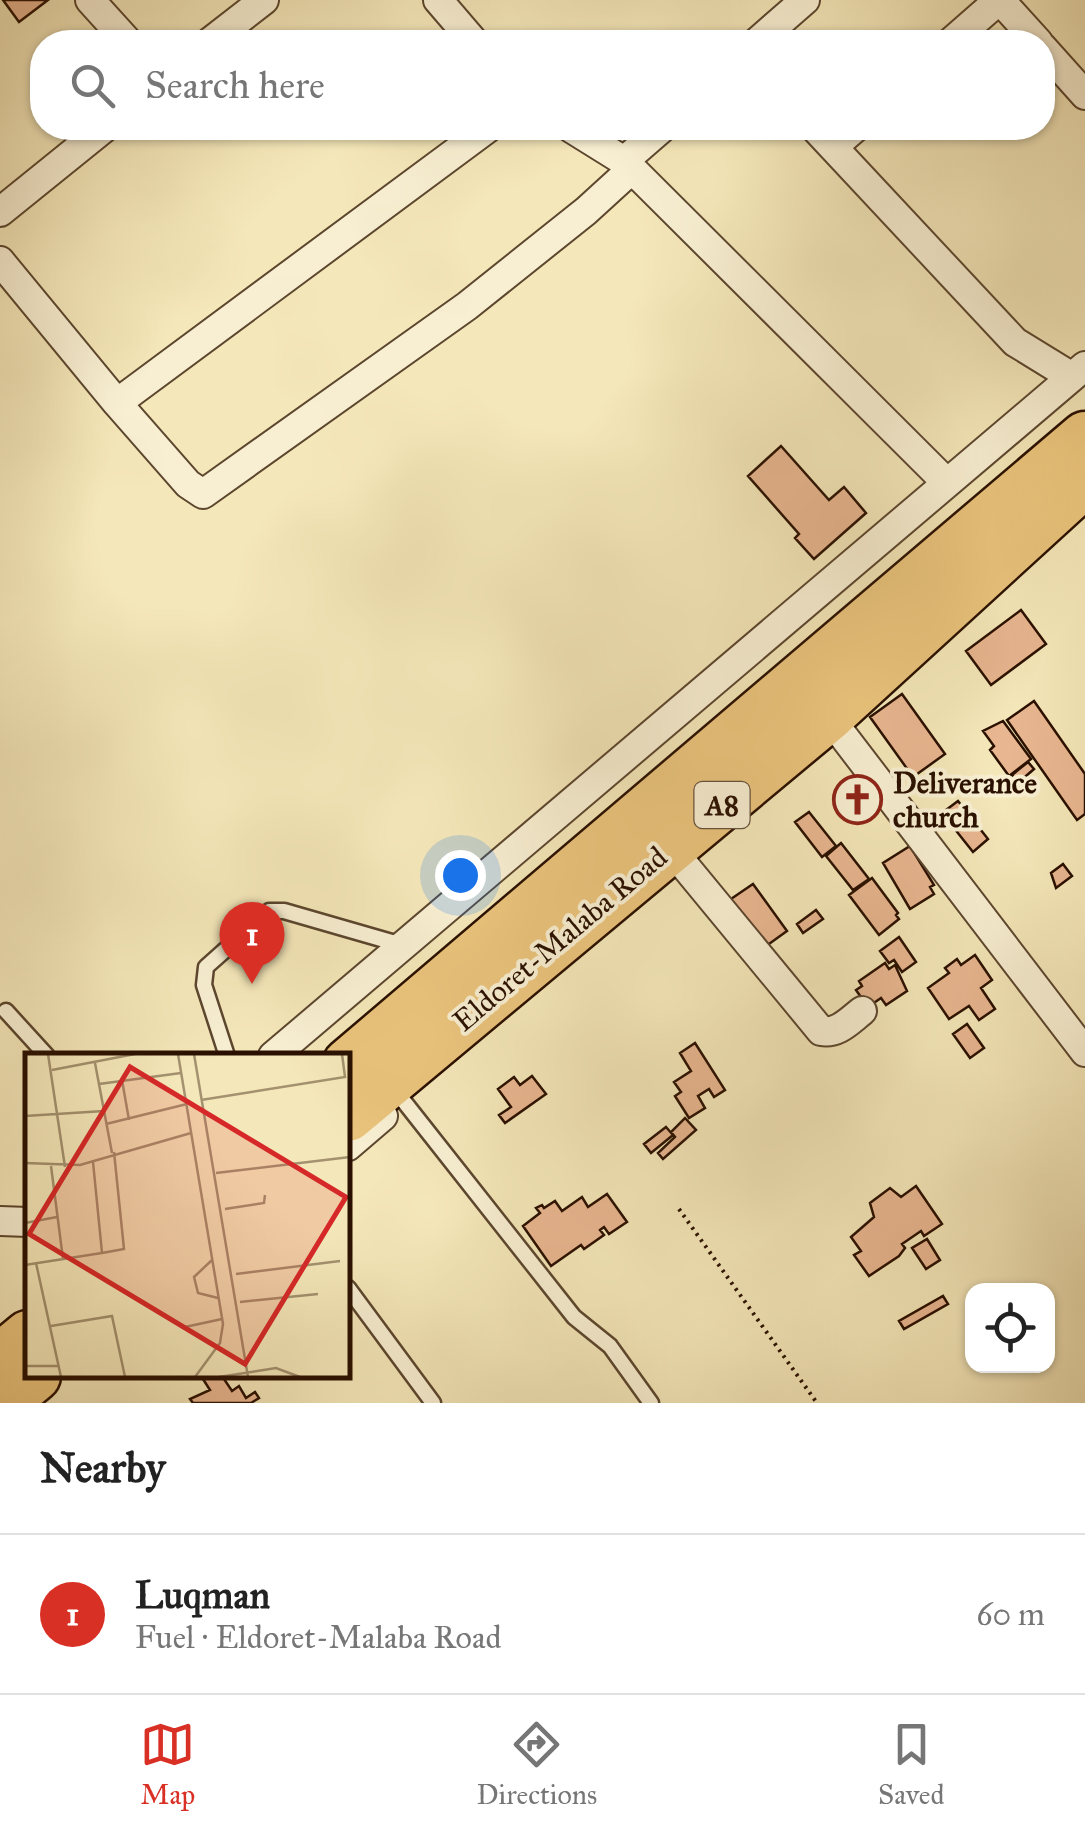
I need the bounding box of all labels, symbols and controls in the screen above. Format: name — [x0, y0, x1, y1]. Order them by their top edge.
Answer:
search box — [30, 30, 1055, 140]
icon: search — [65, 58, 120, 113]
text: Search here — [145, 62, 325, 108]
place label: Deliverance church — [893, 765, 1038, 835]
church icon: Deliverance church — [832, 774, 884, 826]
road number: A8 — [694, 782, 750, 828]
street label: Eldoret-Malaba Road — [446, 839, 674, 1039]
your location — [435, 850, 486, 901]
pin: 1 — [220, 902, 284, 984]
inset map — [25, 1053, 350, 1378]
map controls — [965, 1283, 1055, 1373]
button: locate — [965, 1283, 1055, 1373]
text: Nearby — [40, 1442, 165, 1494]
text: Luqman — [135, 1572, 270, 1618]
text: 1 — [66, 1595, 79, 1634]
text: 60 m — [976, 1595, 1045, 1634]
text: Fuel · Eldoret-Malaba Road — [135, 1618, 502, 1657]
tab: Map — [140, 1717, 195, 1812]
tab: Directions — [476, 1717, 597, 1812]
tab: Saved — [878, 1717, 945, 1812]

